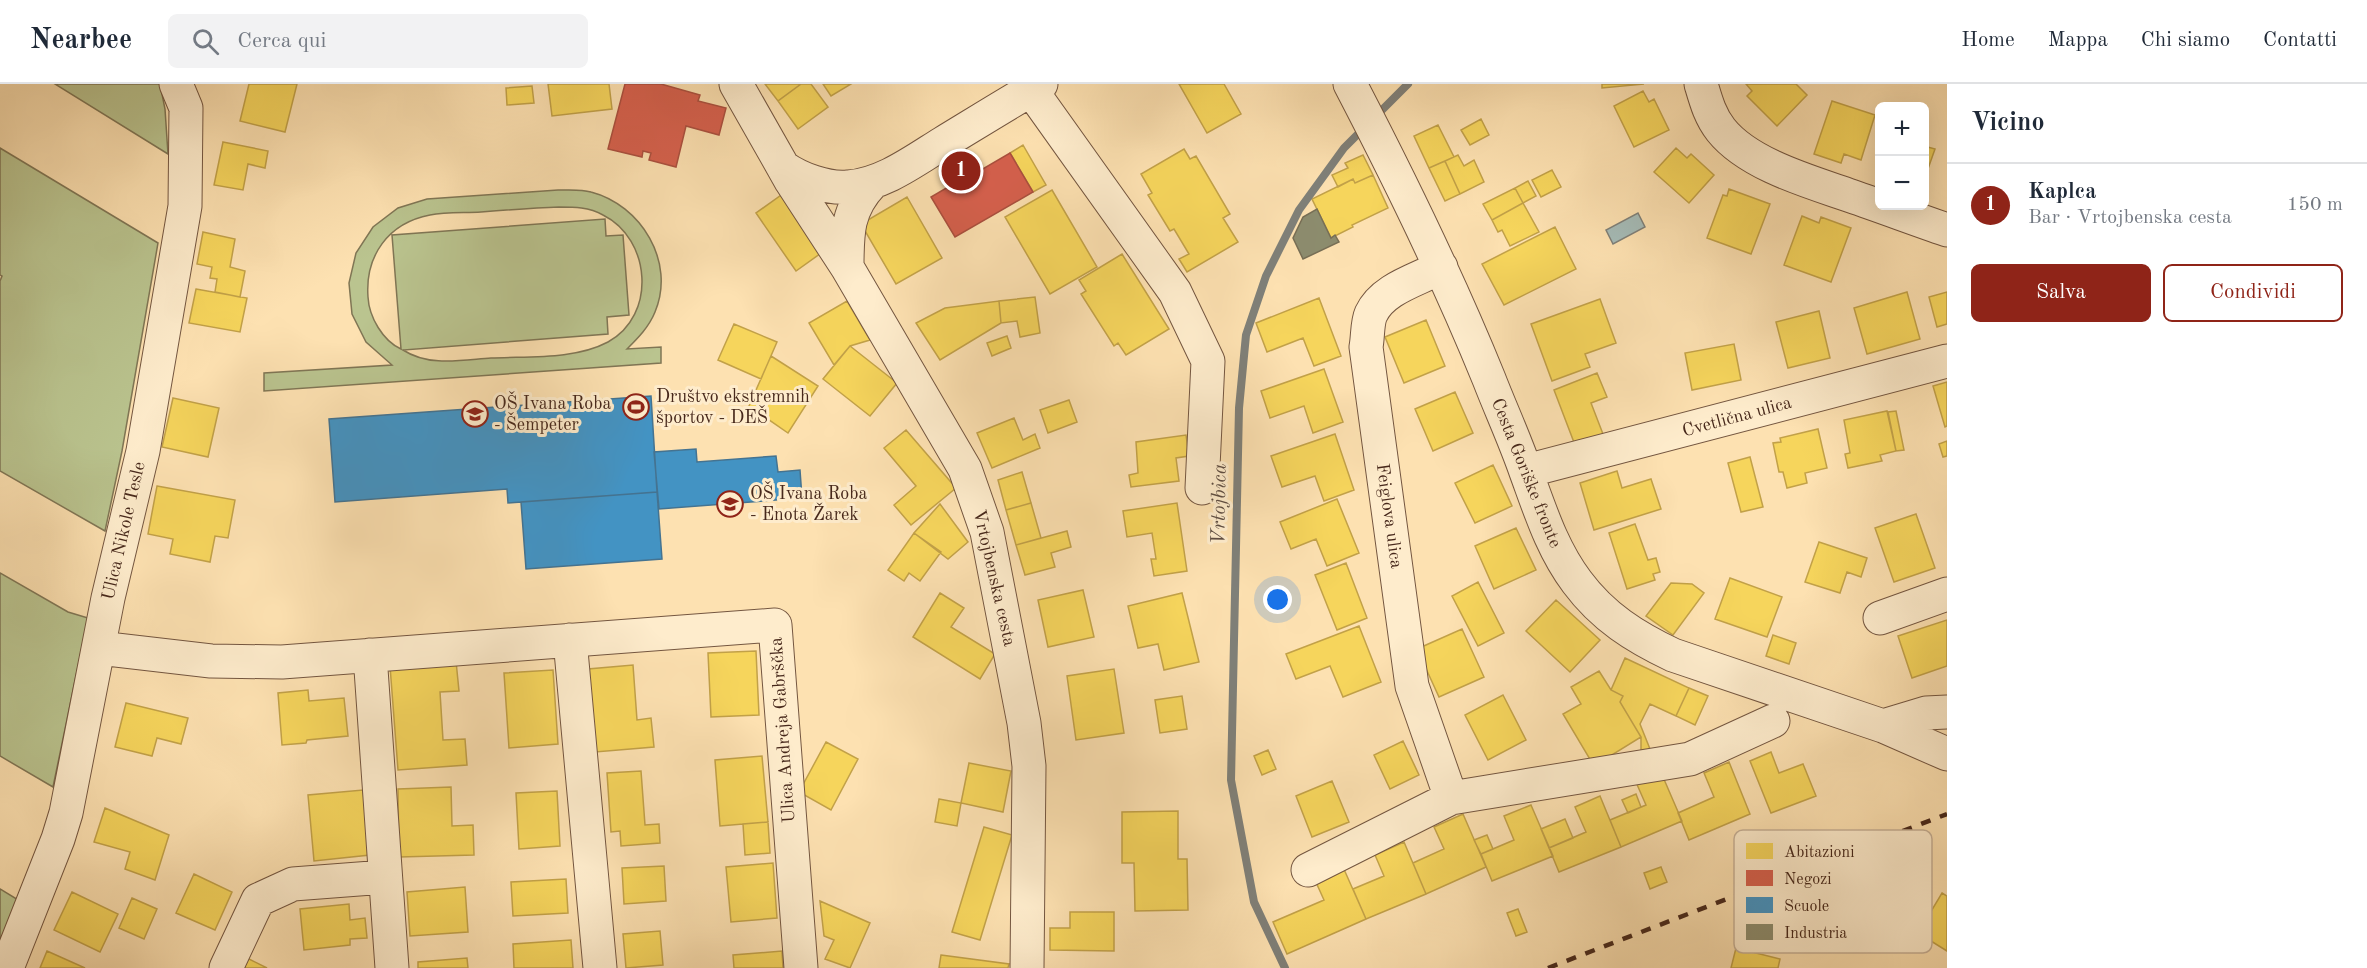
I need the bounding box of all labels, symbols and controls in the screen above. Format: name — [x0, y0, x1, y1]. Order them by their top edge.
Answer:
search box — [168, 14, 588, 68]
icon: search — [189, 25, 222, 58]
text: Nearbee — [30, 27, 132, 55]
text: Cerca qui — [237, 30, 326, 52]
text: Home — [1961, 30, 2015, 51]
text: Mappa — [2048, 30, 2108, 51]
text: Chi siamo — [2141, 30, 2230, 51]
text: Contatti — [2263, 30, 2337, 51]
map controls — [1875, 102, 1929, 210]
button: + — [1875, 102, 1929, 156]
text: Vicino — [1971, 110, 2045, 136]
pin: 1 — [942, 148, 980, 194]
button: − — [1875, 156, 1929, 210]
text: Kaplca — [2028, 181, 2096, 203]
text: 1 — [1985, 195, 1996, 215]
text: 150 m — [2287, 195, 2343, 215]
text: Bar · Vrtojbenska cesta — [2028, 208, 2232, 228]
button: Salva — [1971, 264, 2151, 322]
button: Condividi — [2163, 264, 2343, 322]
place label: Društvo ekstremnih športov - DEŠ — [656, 388, 810, 427]
place label: OŠ Ivana Roba - Šempeter — [494, 390, 611, 434]
sports icon: Društvo ekstremnih športov - DEŠ — [621, 392, 651, 422]
street label: Cvetlična ulica — [1680, 394, 1794, 440]
street label: Cesta Goriške fronte — [1488, 396, 1564, 550]
school or university icon: OŠ Ivana Roba - Šempeter — [460, 399, 490, 429]
street label: Ulica Nikole Tesle — [99, 460, 149, 602]
street label: Feiglova ulica — [1373, 462, 1405, 570]
water label: Vrtojbica — [1209, 463, 1231, 545]
place label: OŠ Ivana Roba - Enota Žarek — [750, 480, 867, 524]
school or university icon: OŠ Ivana Roba - Enota Žarek — [715, 489, 745, 519]
street label: Vrtojbenska cesta — [970, 508, 1019, 648]
your location — [1263, 585, 1292, 614]
street label: Ulica Andreja Gabrščka — [768, 636, 798, 823]
legend — [1734, 830, 1932, 953]
text: Abitazioni — [1784, 845, 1855, 861]
text: Negozi — [1784, 872, 1832, 888]
text: Scuole — [1784, 899, 1829, 915]
text: Industria — [1784, 926, 1847, 942]

